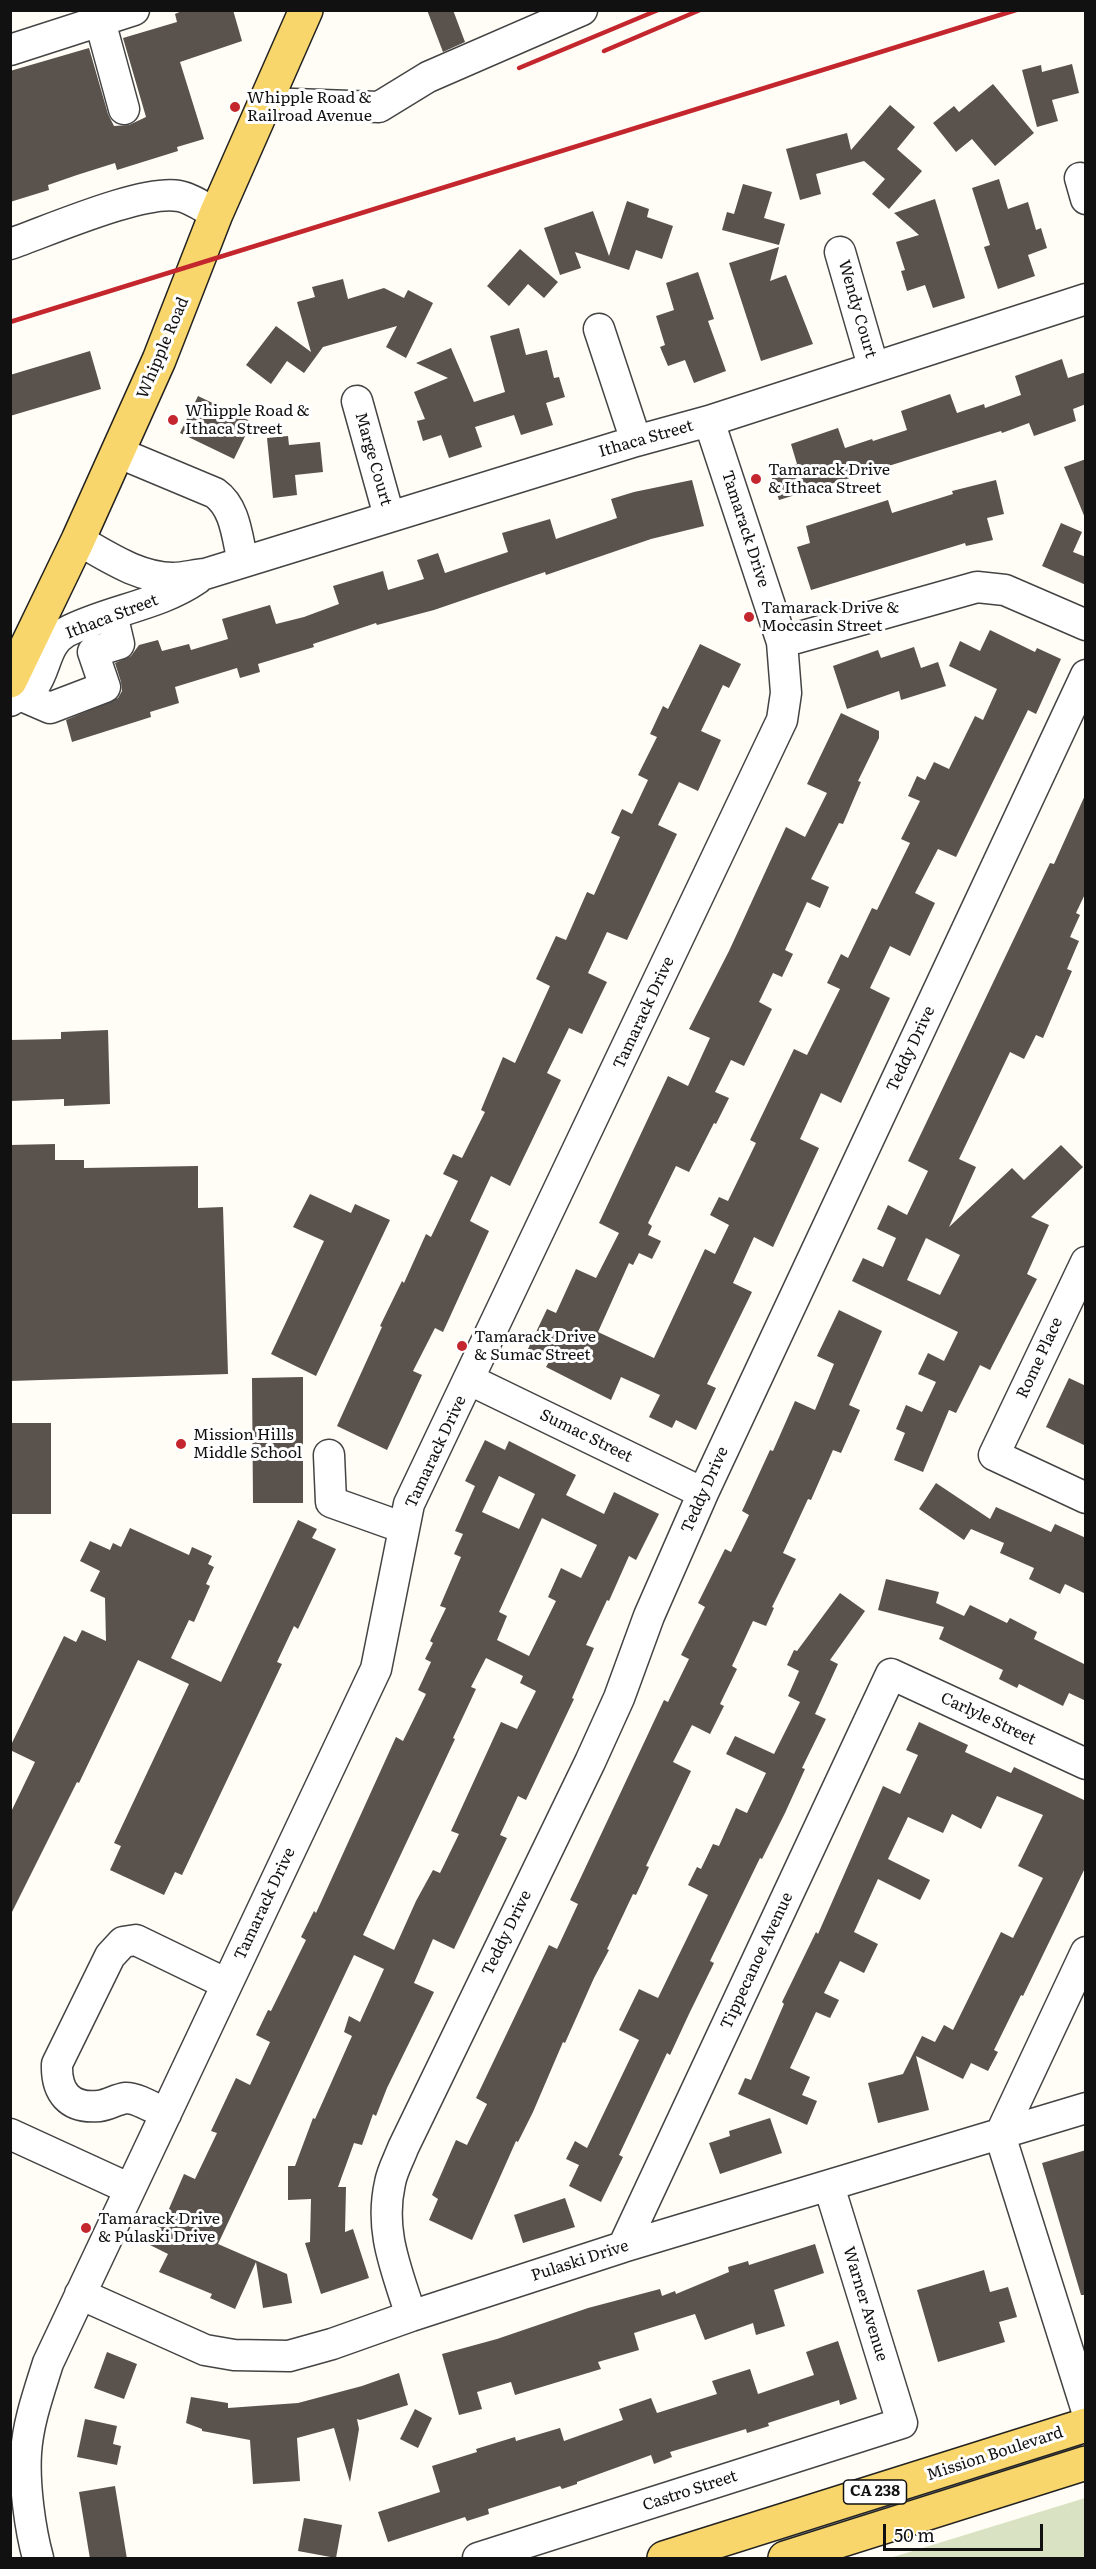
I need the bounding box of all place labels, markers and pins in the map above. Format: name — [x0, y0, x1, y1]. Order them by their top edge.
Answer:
place label: Whipple Road & Railroad Avenue — [247, 88, 372, 126]
marker: Whipple Road & Railroad Avenue — [228, 100, 242, 114]
place label: Whipple Road & Ithaca Street — [185, 401, 309, 439]
marker: Whipple Road & Ithaca Street — [166, 413, 180, 427]
place label: Tamarack Drive & Ithaca Street — [768, 460, 890, 498]
marker: Tamarack Drive & Ithaca Street — [749, 472, 763, 486]
place label: Tamarack Drive & Moccasin Street — [761, 598, 899, 636]
marker: Tamarack Drive & Moccasin Street — [742, 610, 756, 624]
place label: Tamarack Drive & Sumac Street — [474, 1327, 596, 1365]
marker: Tamarack Drive & Sumac Street — [455, 1339, 469, 1353]
place label: Mission Hills Middle School — [193, 1425, 302, 1463]
marker: Mission Hills Middle School — [174, 1437, 188, 1451]
place label: Tamarack Drive & Pulaski Drive — [98, 2209, 220, 2247]
marker: Tamarack Drive & Pulaski Drive — [79, 2221, 93, 2235]

